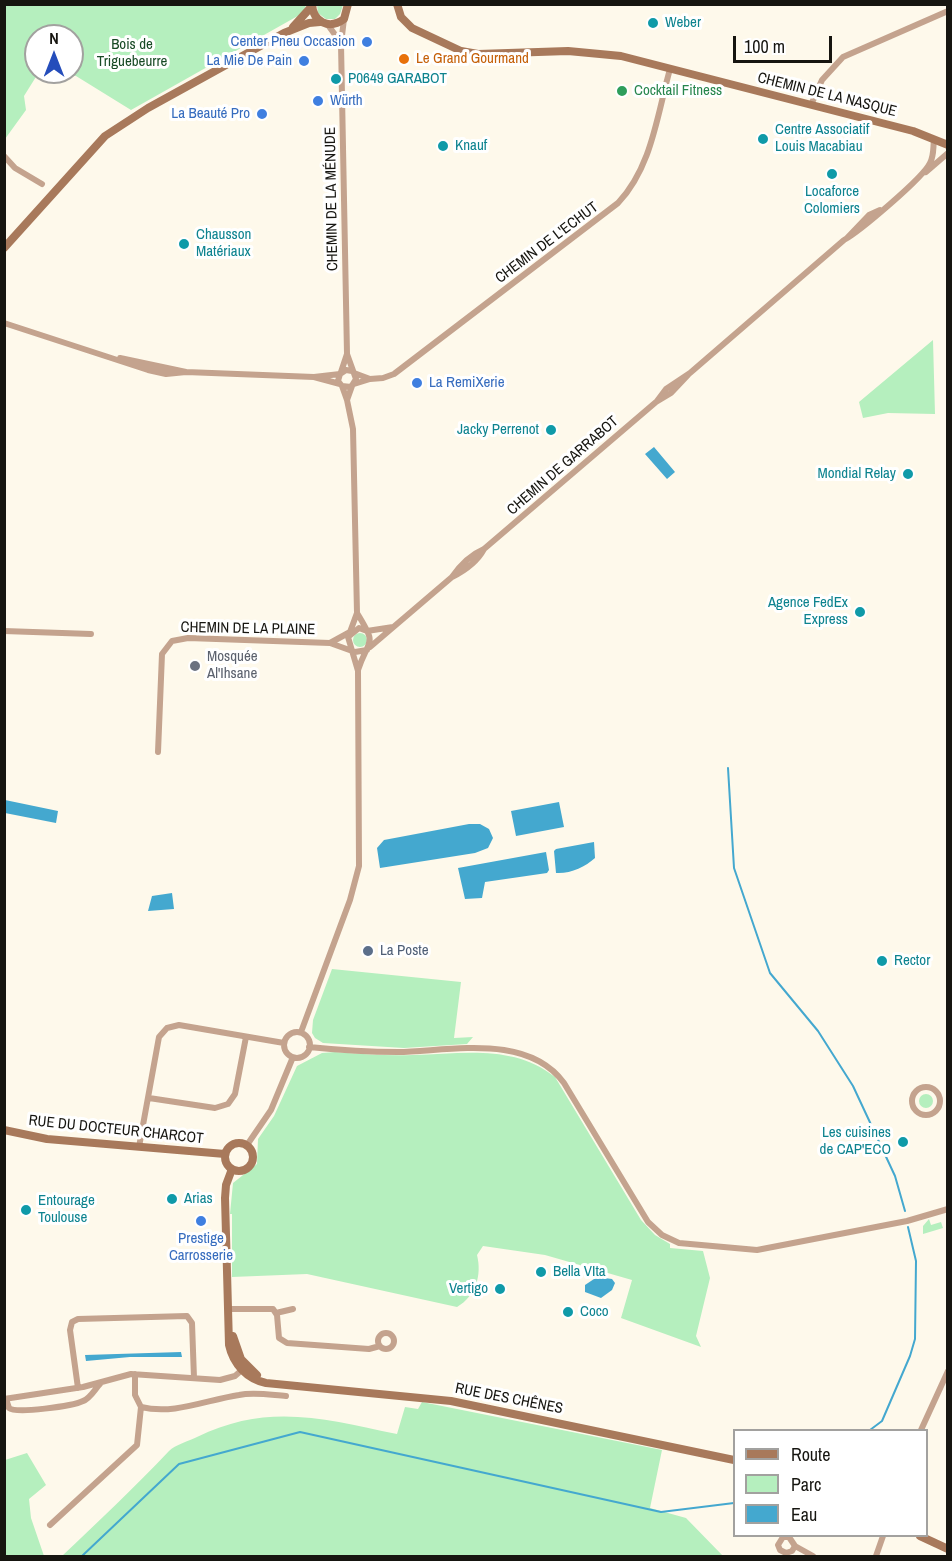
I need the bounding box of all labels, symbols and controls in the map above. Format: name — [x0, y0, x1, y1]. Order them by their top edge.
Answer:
place label: Weber — [665, 14, 701, 32]
marker: Weber — [646, 16, 660, 30]
north arrow — [24, 24, 84, 84]
scale bar — [736, 24, 835, 62]
text: N — [49, 27, 59, 49]
place label: Center Pneu Occasion — [231, 33, 355, 51]
text: 100 m — [744, 34, 785, 59]
marker: Center Pneu Occasion — [360, 35, 374, 49]
park label: Bois de Triguebeurre — [97, 36, 167, 71]
place label: Le Grand Gourmand — [416, 50, 529, 68]
place label: La Mie De Pain — [207, 52, 292, 70]
marker: Le Grand Gourmand — [397, 52, 411, 66]
marker: La Mie De Pain — [297, 54, 311, 68]
street label: CHEMIN DE LA NASQUE — [756, 69, 898, 121]
place label: P0649 GARABOT — [348, 70, 447, 88]
marker: P0649 GARABOT — [329, 72, 343, 86]
place label: Cocktail Fitness — [634, 82, 722, 100]
marker: Cocktail Fitness — [615, 84, 629, 98]
place label: Würth — [330, 92, 363, 110]
marker: Würth — [311, 94, 325, 108]
place label: La Beauté Pro — [171, 105, 250, 123]
marker: La Beauté Pro — [255, 107, 269, 121]
place label: Centre Associatif Louis Macabiau — [775, 121, 869, 156]
street label: CHEMIN DE LA MÉNUDE — [322, 127, 342, 271]
marker: Centre Associatif Louis Macabiau — [756, 132, 770, 146]
place label: Knauf — [455, 137, 487, 155]
marker: Knauf — [436, 139, 450, 153]
marker: Locaforce Colomiers — [825, 167, 839, 181]
place label: Locaforce Colomiers — [804, 183, 860, 218]
street label: CHEMIN DE L'ECHUT — [492, 199, 602, 287]
place label: Chausson Matériaux — [196, 226, 251, 261]
marker: Chausson Matériaux — [177, 237, 191, 251]
place label: La RemiXerie — [429, 374, 505, 392]
marker: La RemiXerie — [410, 376, 424, 390]
street label: CHEMIN DE GARRABOT — [504, 413, 622, 519]
place label: Jacky Perrenot — [457, 421, 539, 439]
marker: Jacky Perrenot — [544, 423, 558, 437]
place label: Mondial Relay — [817, 465, 896, 483]
marker: Mondial Relay — [901, 467, 915, 481]
place label: Agence FedEx Express — [768, 594, 848, 629]
marker: Agence FedEx Express — [853, 605, 867, 619]
street label: CHEMIN DE LA PLAINE — [181, 619, 315, 639]
place label: Mosquée Al'Ihsane — [207, 648, 258, 683]
marker: Mosquée Al'Ihsane — [188, 659, 202, 673]
place label: La Poste — [380, 942, 429, 960]
marker: La Poste — [361, 944, 375, 958]
place label: Rector — [894, 952, 930, 970]
marker: Rector — [875, 954, 889, 968]
street label: RUE DU DOCTEUR CHARCOT — [28, 1112, 204, 1148]
place label: Les cuisines de CAP'ECO — [820, 1124, 891, 1159]
marker: Les cuisines de CAP'ECO — [896, 1135, 910, 1149]
place label: Arias — [184, 1190, 213, 1208]
place label: Entourage Toulouse — [38, 1192, 95, 1227]
marker: Arias — [165, 1192, 179, 1206]
marker: Entourage Toulouse — [19, 1203, 33, 1217]
marker: Prestige Carrosserie — [194, 1214, 208, 1228]
place label: Prestige Carrosserie — [169, 1230, 233, 1265]
place label: Bella VIta — [553, 1263, 606, 1281]
marker: Bella VIta — [534, 1265, 548, 1279]
place label: Vertigo — [449, 1280, 488, 1298]
marker: Vertigo — [493, 1282, 507, 1296]
place label: Coco — [580, 1303, 609, 1321]
marker: Coco — [561, 1305, 575, 1319]
street label: RUE DES CHÊNES — [454, 1380, 564, 1418]
legend — [733, 1429, 928, 1537]
text: Route — [791, 1442, 830, 1467]
text: Parc — [791, 1472, 821, 1497]
text: Eau — [791, 1502, 817, 1527]

